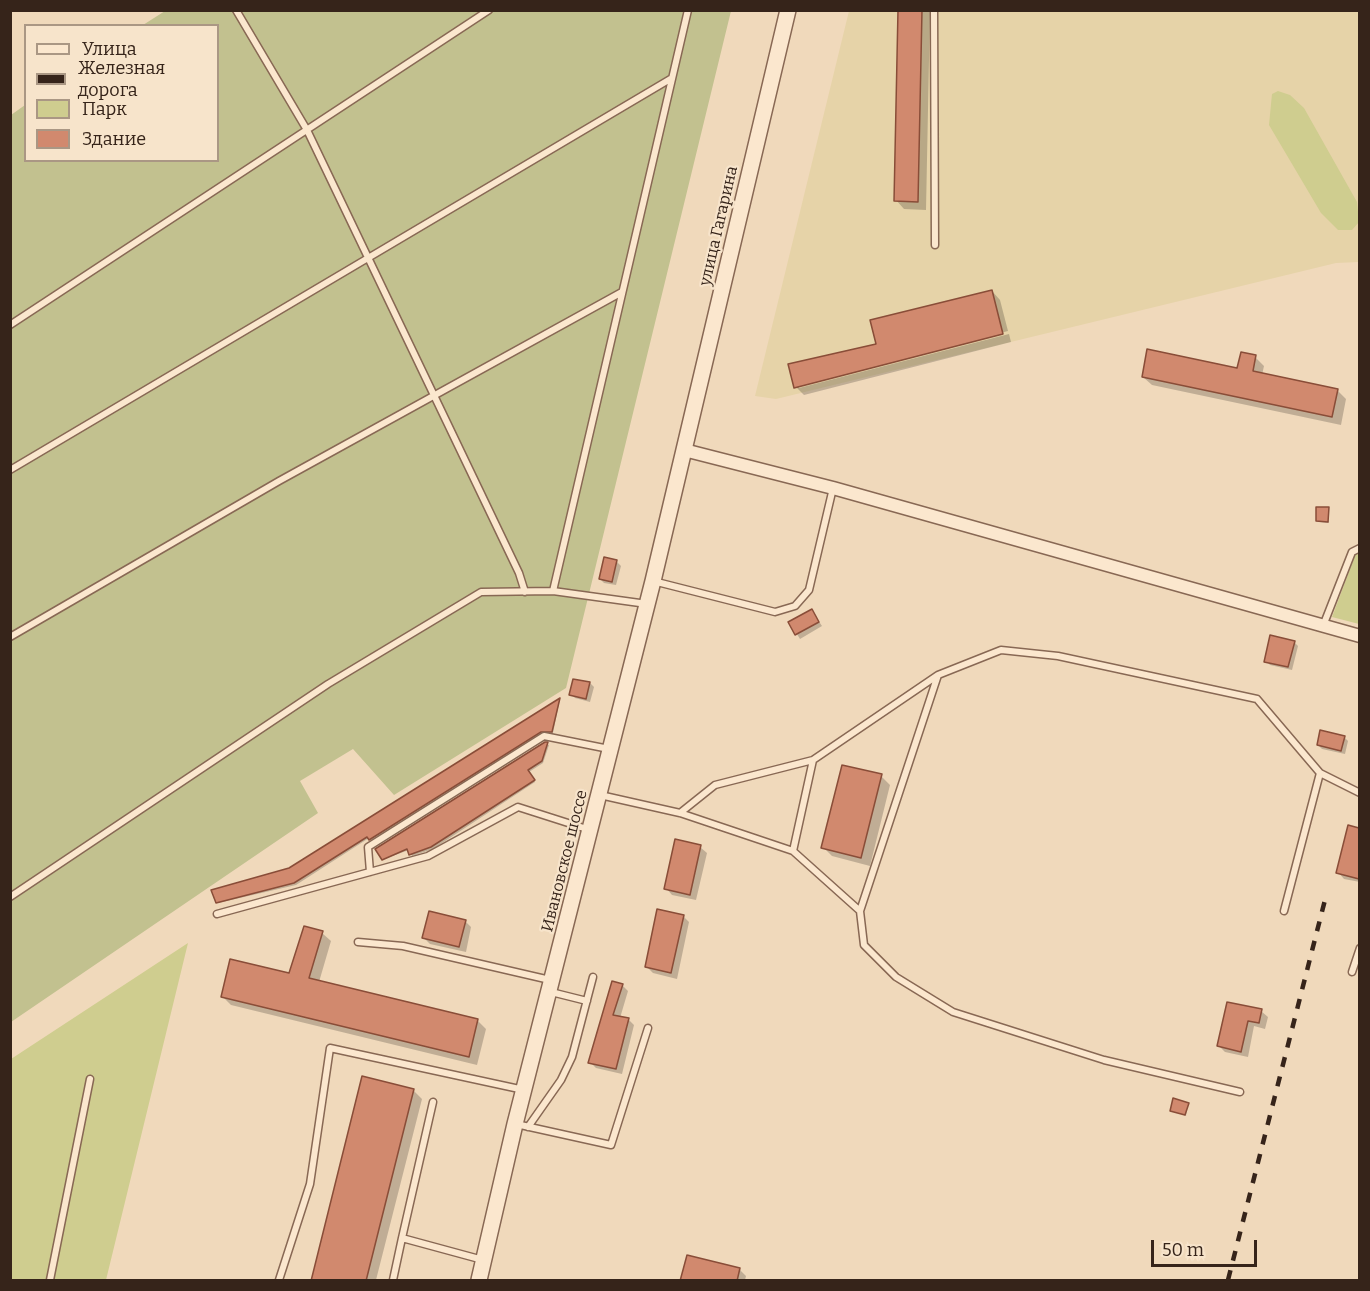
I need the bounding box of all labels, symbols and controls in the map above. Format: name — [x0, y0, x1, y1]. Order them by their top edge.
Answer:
legend — [24, 24, 219, 162]
text: Улица — [82, 38, 137, 60]
text: Железная дорога — [78, 57, 165, 101]
text: Парк — [82, 98, 127, 120]
text: Здание — [82, 128, 146, 150]
street label: улица Гагарина — [696, 164, 742, 288]
street label: Ивановское шоссе — [538, 788, 592, 934]
scale bar — [1154, 1228, 1260, 1266]
text: 50 m — [1162, 1239, 1204, 1261]

